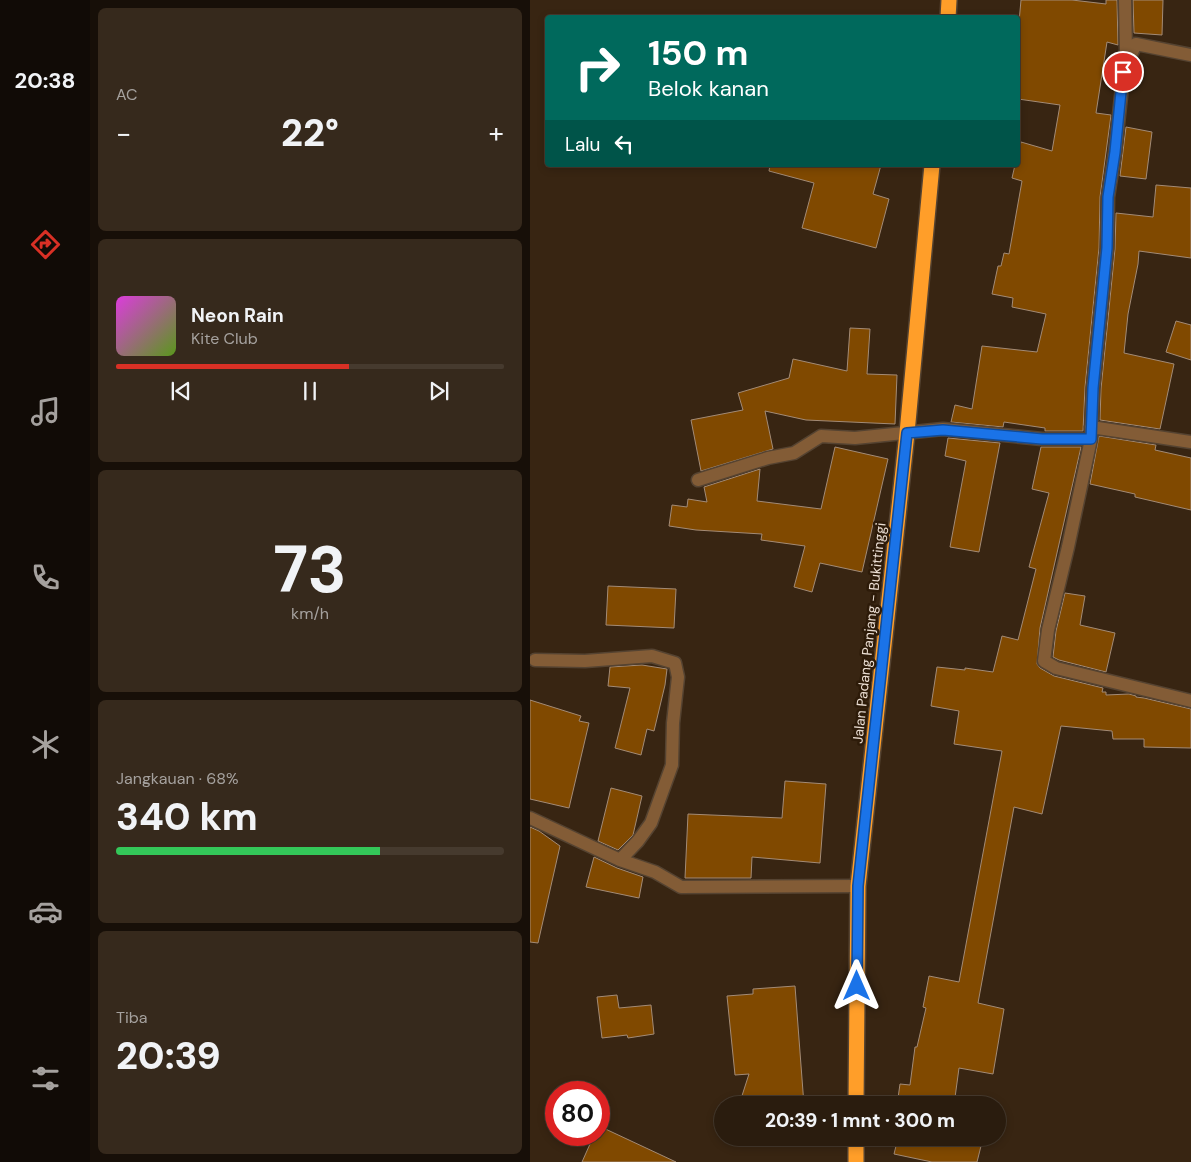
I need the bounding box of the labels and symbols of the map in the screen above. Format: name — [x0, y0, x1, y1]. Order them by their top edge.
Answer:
pin — [1102, 51, 1144, 93]
street label: Jalan Padang Panjang - Bukittinggi — [848, 522, 890, 744]
position arrow — [830, 959, 882, 1011]
speed limit sign: 80 — [545, 1081, 610, 1146]

